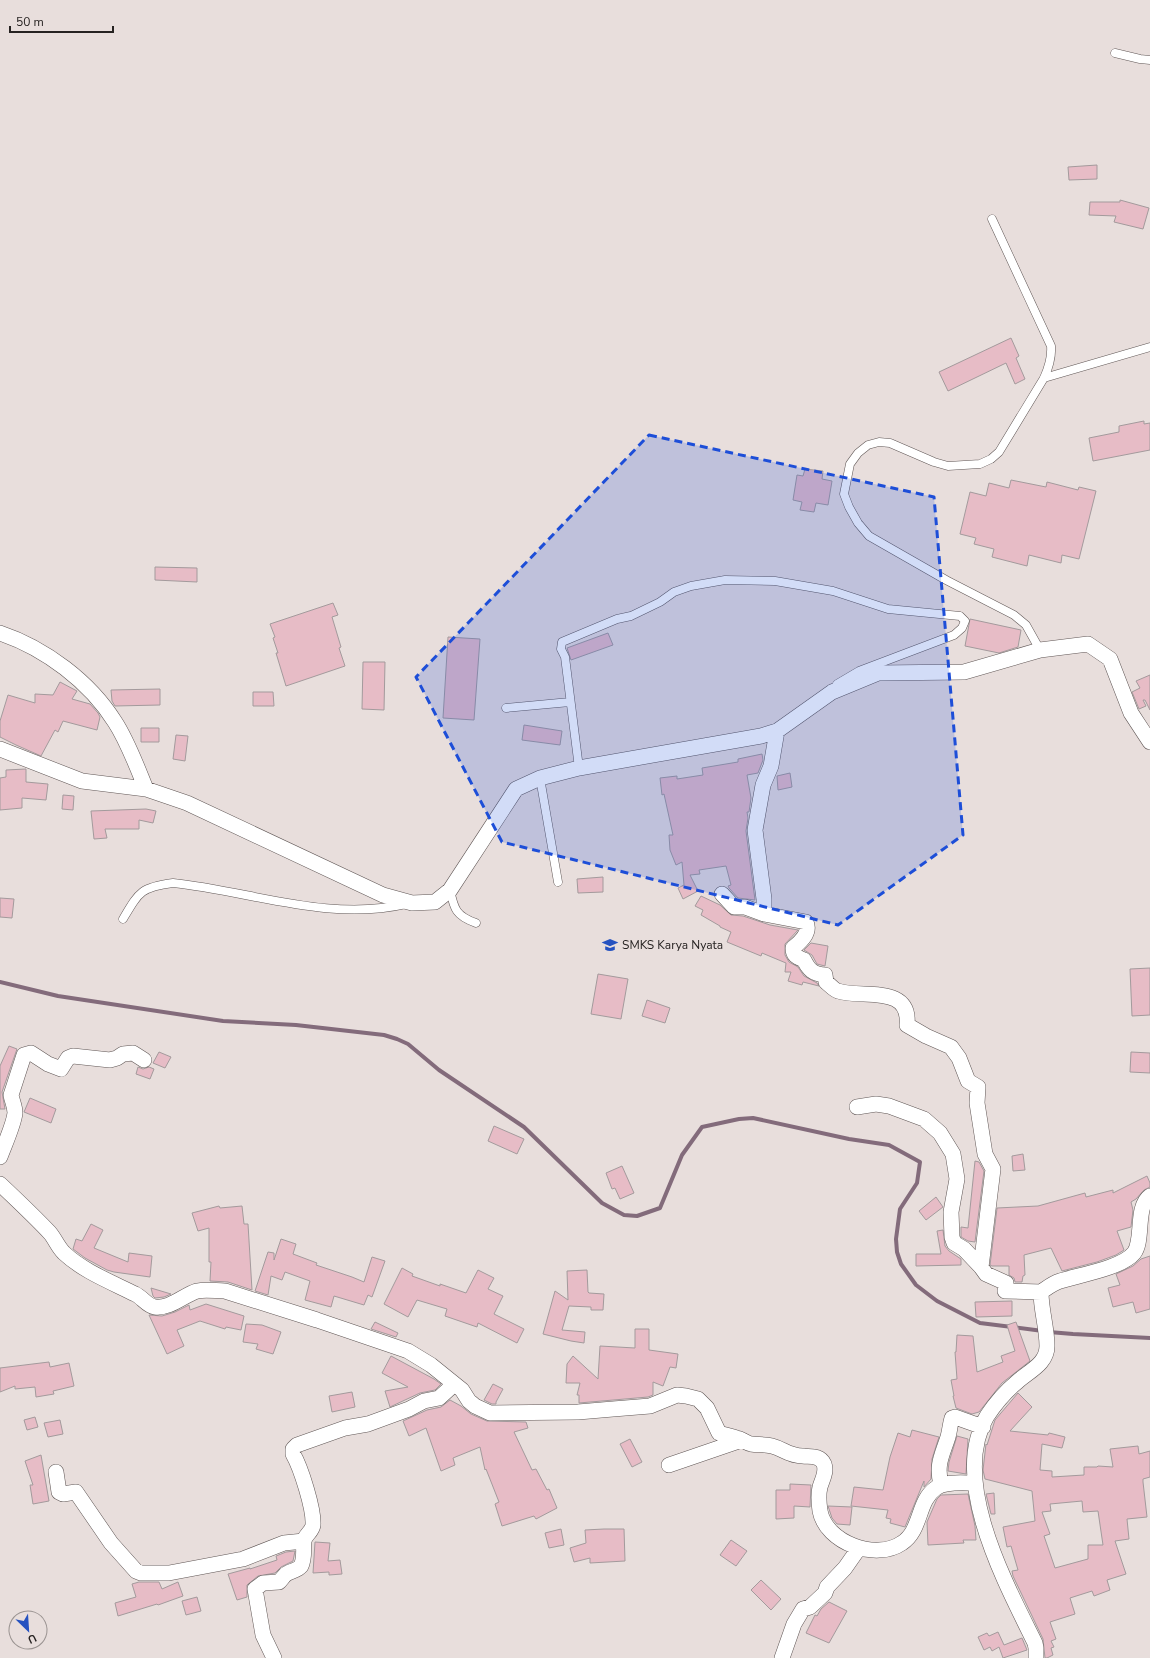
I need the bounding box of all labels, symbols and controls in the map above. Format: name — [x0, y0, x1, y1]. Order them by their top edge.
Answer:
scale bar — [10, 8, 113, 34]
text: 50 m — [16, 14, 44, 30]
school or university icon: SMKS Karya Nyata — [601, 936, 619, 954]
place label: SMKS Karya Nyata — [622, 937, 723, 953]
north arrow — [8, 1610, 48, 1650]
text: U — [25, 1630, 39, 1647]

